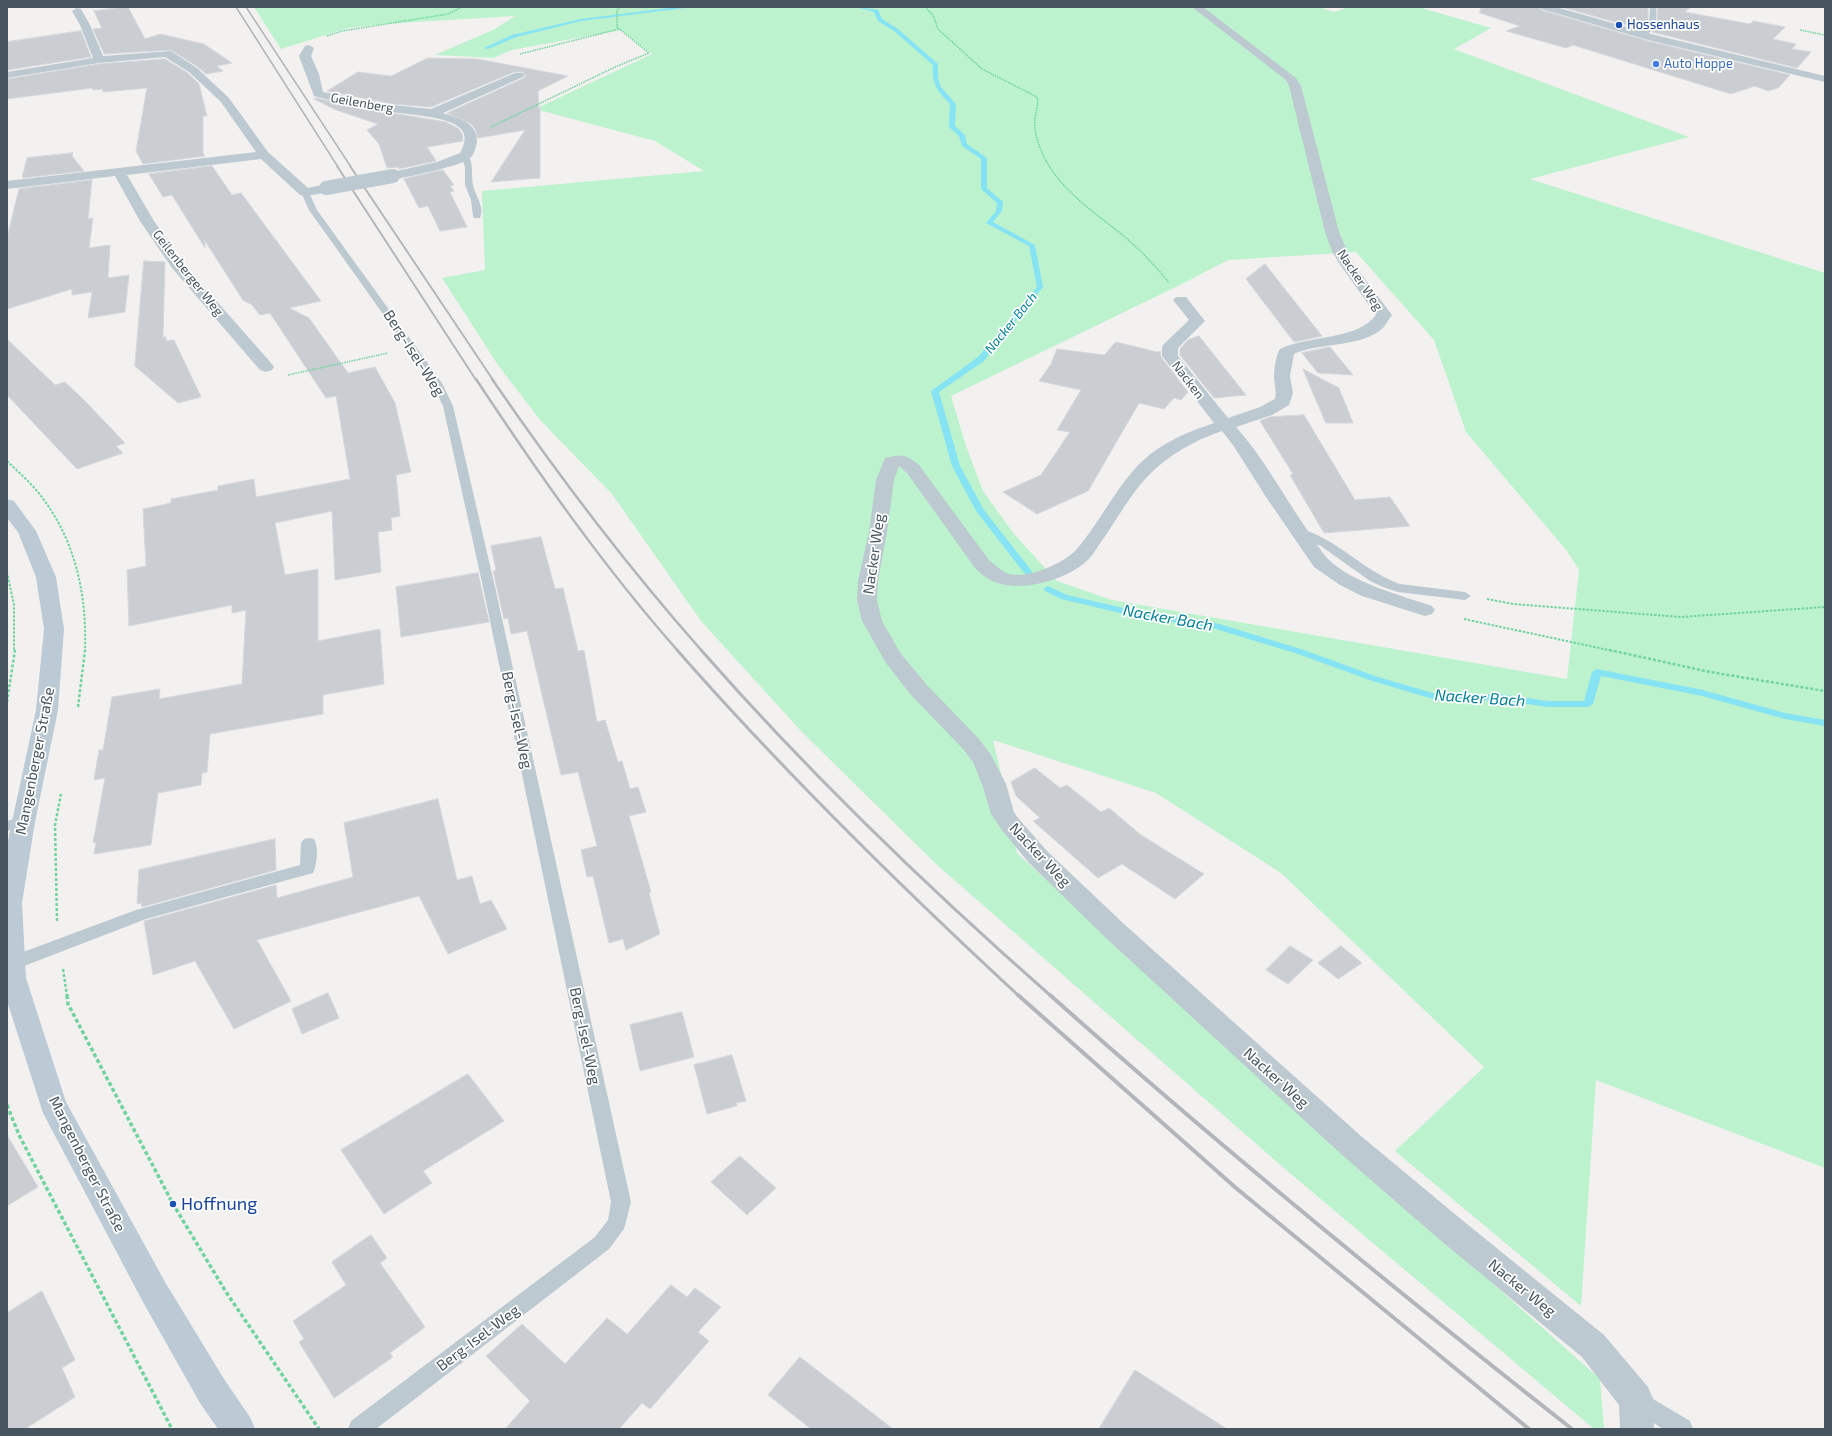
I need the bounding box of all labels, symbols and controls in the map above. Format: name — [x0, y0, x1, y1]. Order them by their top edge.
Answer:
place label: Hossenhaus — [1627, 17, 1700, 33]
marker: Hossenhaus — [1614, 20, 1624, 30]
place label: Auto Hoppe — [1664, 56, 1733, 72]
marker: Auto Hoppe — [1651, 59, 1661, 69]
street label: Geilenberg — [329, 90, 395, 116]
street label: Geilenberger Weg — [150, 227, 226, 319]
street label: Nacker Weg — [1334, 246, 1386, 314]
water label: Nacker Bach — [982, 289, 1040, 357]
street label: Berg-Isel-Weg — [379, 307, 449, 399]
street label: Nacken — [1168, 358, 1208, 402]
street label: Nacker Weg — [859, 512, 889, 596]
water label: Nacker Bach — [1122, 601, 1214, 635]
street label: Berg-Isel-Weg — [498, 670, 536, 770]
water label: Nacker Bach — [1434, 685, 1526, 711]
street label: Mangenberger Straße — [12, 686, 58, 836]
street label: Nacker Weg — [1006, 819, 1074, 891]
street label: Berg-Isel-Weg — [566, 986, 604, 1086]
street label: Nacker Weg — [1240, 1044, 1312, 1112]
street label: Mangenberger Straße — [45, 1093, 129, 1235]
place label: Hoffnung — [181, 1193, 257, 1215]
marker: Hoffnung — [168, 1199, 178, 1209]
street label: Nacker Weg — [1485, 1255, 1559, 1321]
street label: Berg-Isel-Weg — [433, 1301, 523, 1375]

